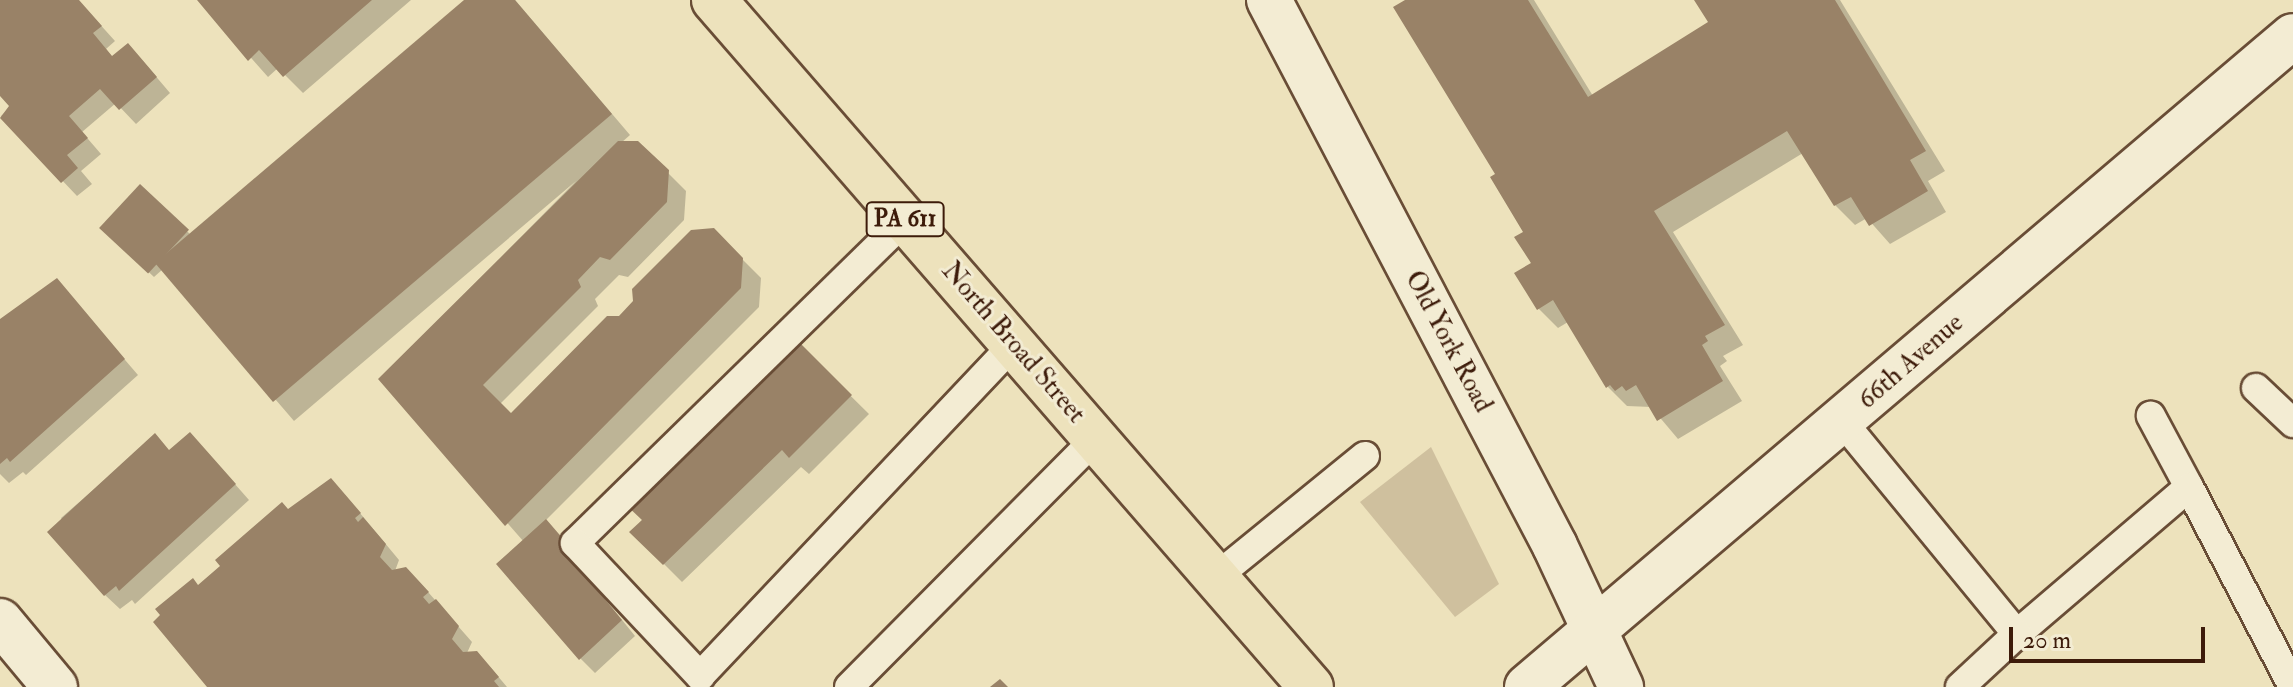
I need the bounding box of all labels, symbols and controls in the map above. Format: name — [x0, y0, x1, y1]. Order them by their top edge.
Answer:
road number: PA 611 — [865, 199, 945, 239]
street label: North Broad Street — [935, 256, 1091, 430]
street label: Old York Road — [1398, 266, 1498, 418]
street label: 66th Avenue — [1852, 308, 1970, 416]
scale bar — [2013, 611, 2209, 661]
text: 20 m — [2023, 625, 2071, 656]

